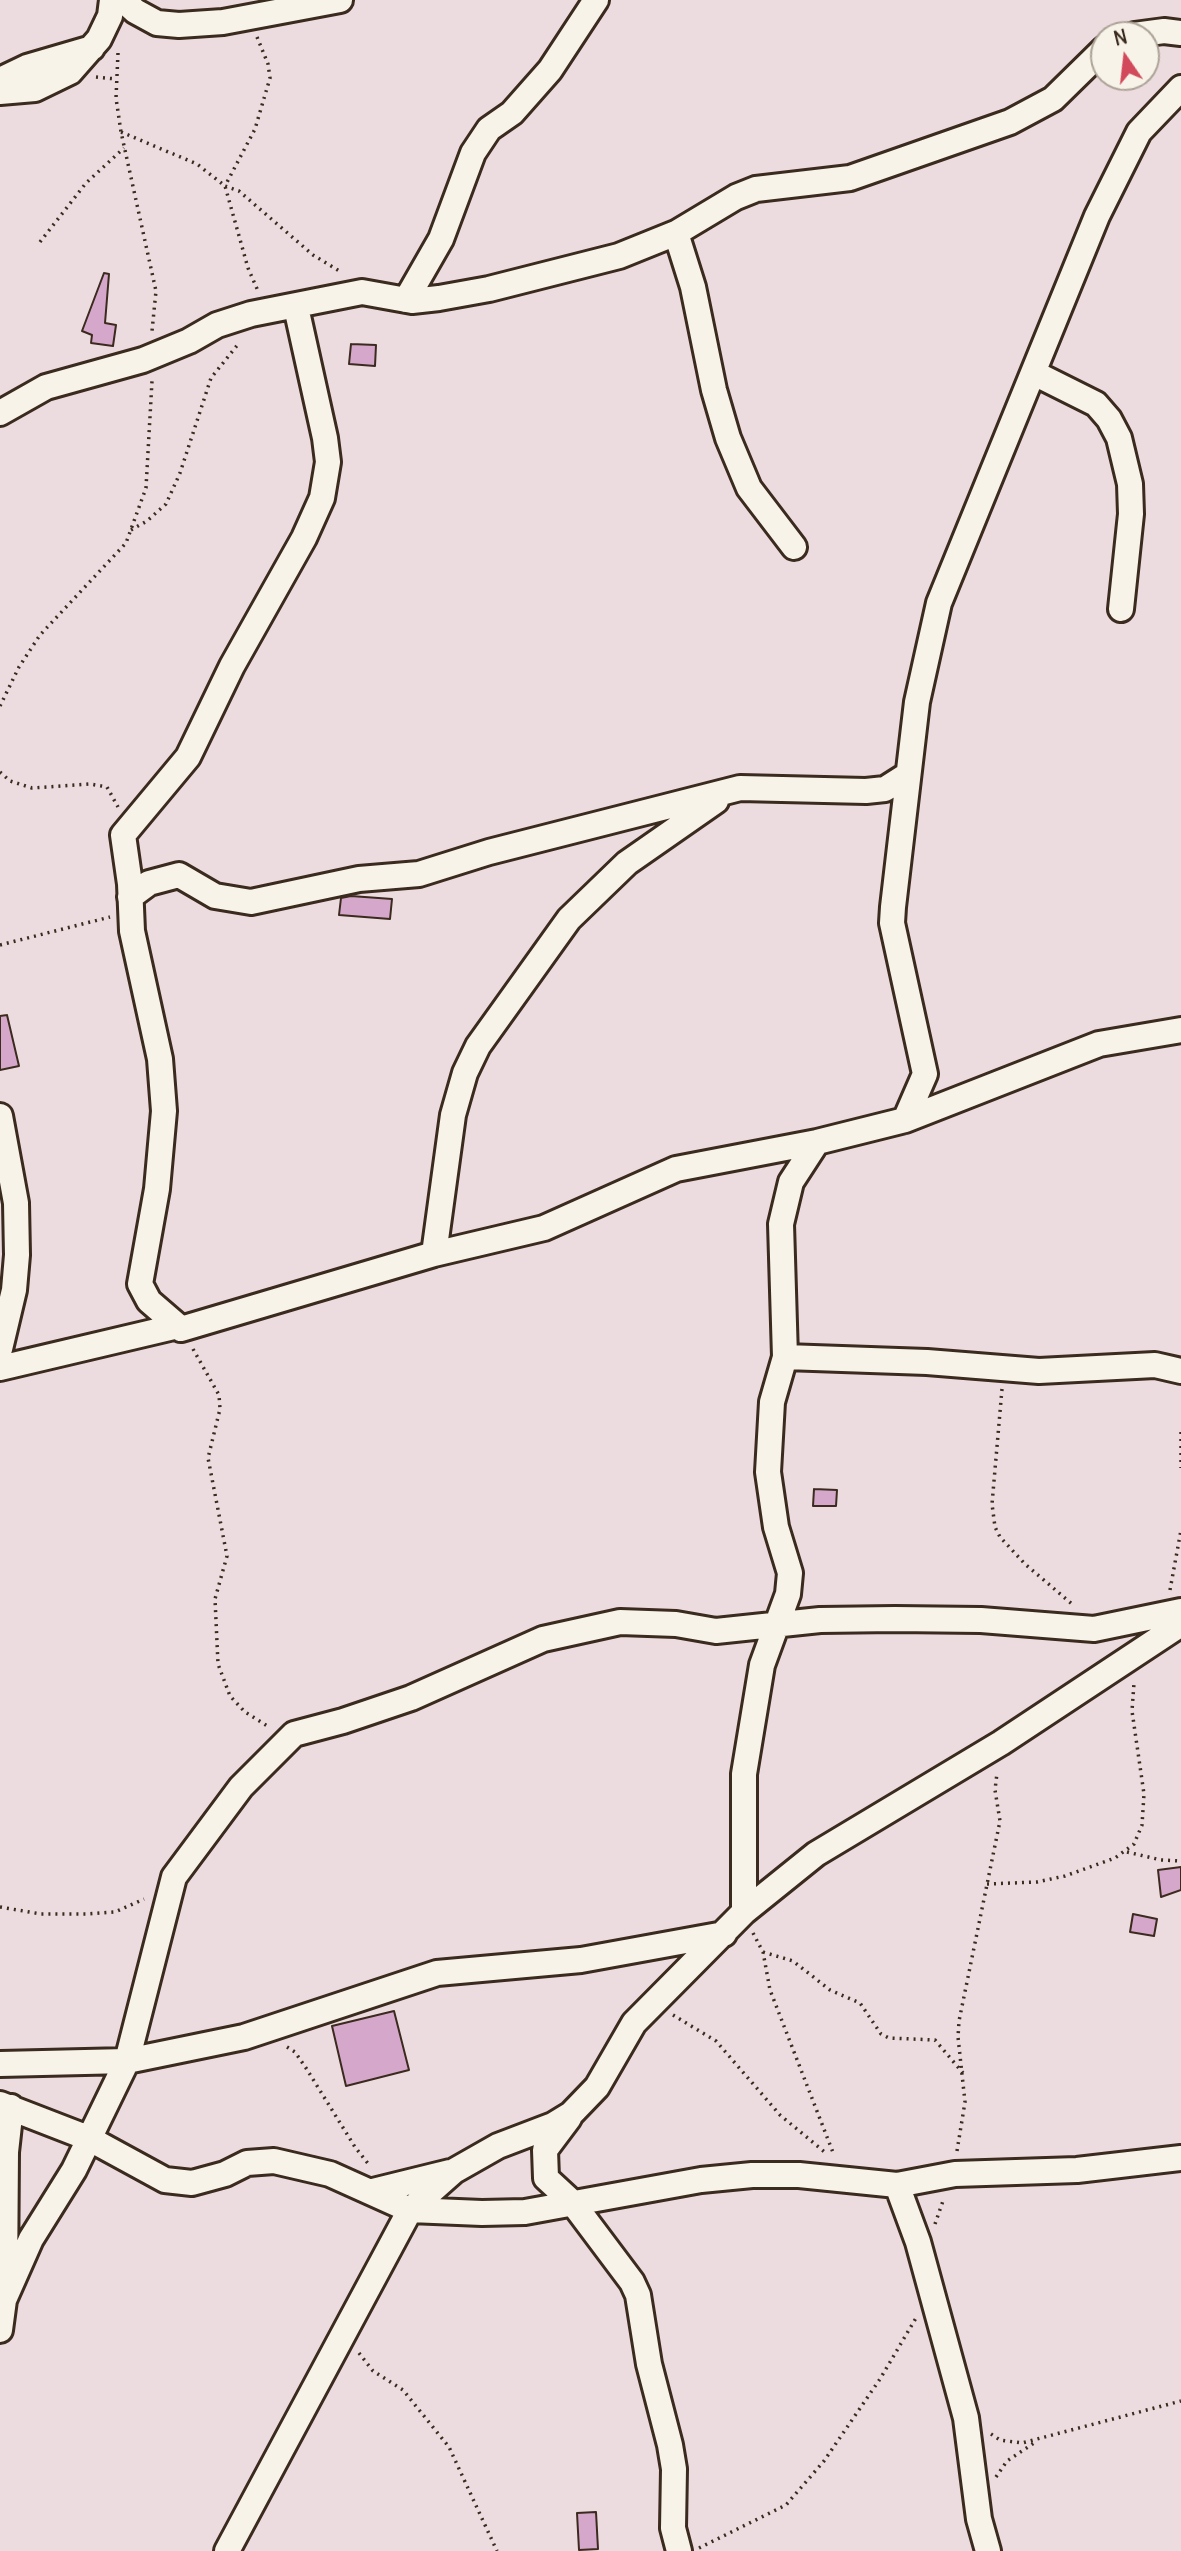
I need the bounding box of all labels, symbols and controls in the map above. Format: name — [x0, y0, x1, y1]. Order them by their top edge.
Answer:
north arrow — [1090, 21, 1160, 91]
text: N — [1111, 24, 1130, 51]

